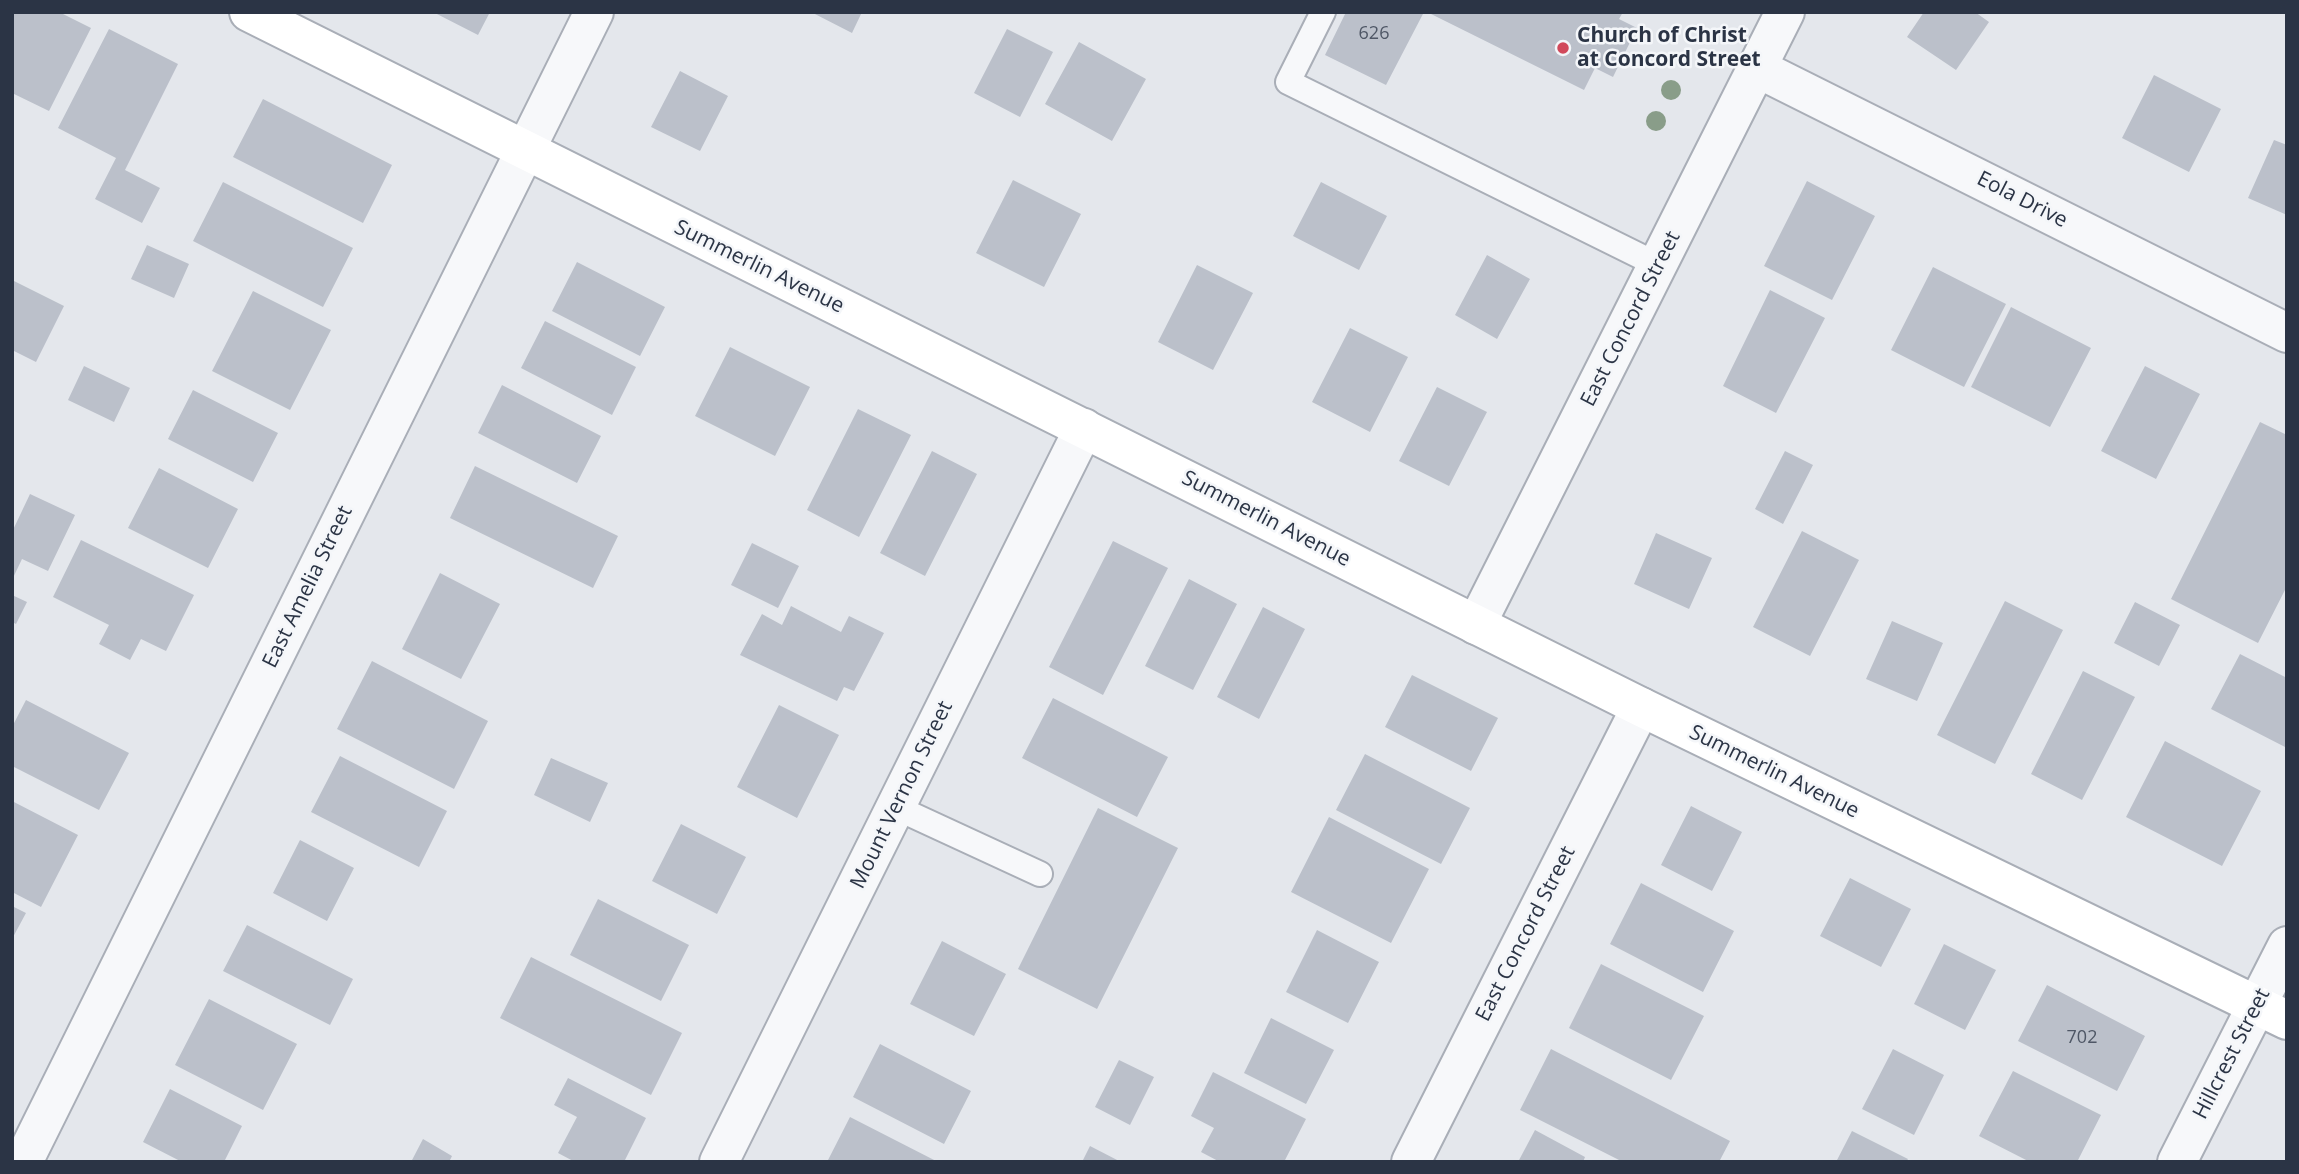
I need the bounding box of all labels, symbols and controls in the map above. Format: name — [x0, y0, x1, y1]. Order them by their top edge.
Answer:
house number: 626 — [1359, 23, 1389, 45]
place label: Church of Christ at Concord Street — [1577, 23, 1761, 73]
marker: Church of Christ at Concord Street — [1555, 40, 1571, 56]
street label: Eola Drive — [1973, 166, 2071, 234]
street label: Summerlin Avenue — [670, 215, 848, 319]
street label: East Concord Street — [1576, 227, 1686, 411]
street label: Summerlin Avenue — [1178, 466, 1354, 572]
street label: East Amelia Street — [258, 502, 358, 672]
street label: Mount Vernon Street — [846, 697, 958, 893]
street label: Summerlin Avenue — [1685, 720, 1863, 824]
street label: East Concord Street — [1471, 842, 1581, 1026]
street label: Hillcrest Street — [2188, 984, 2276, 1124]
house number: 702 — [2067, 1027, 2097, 1049]

